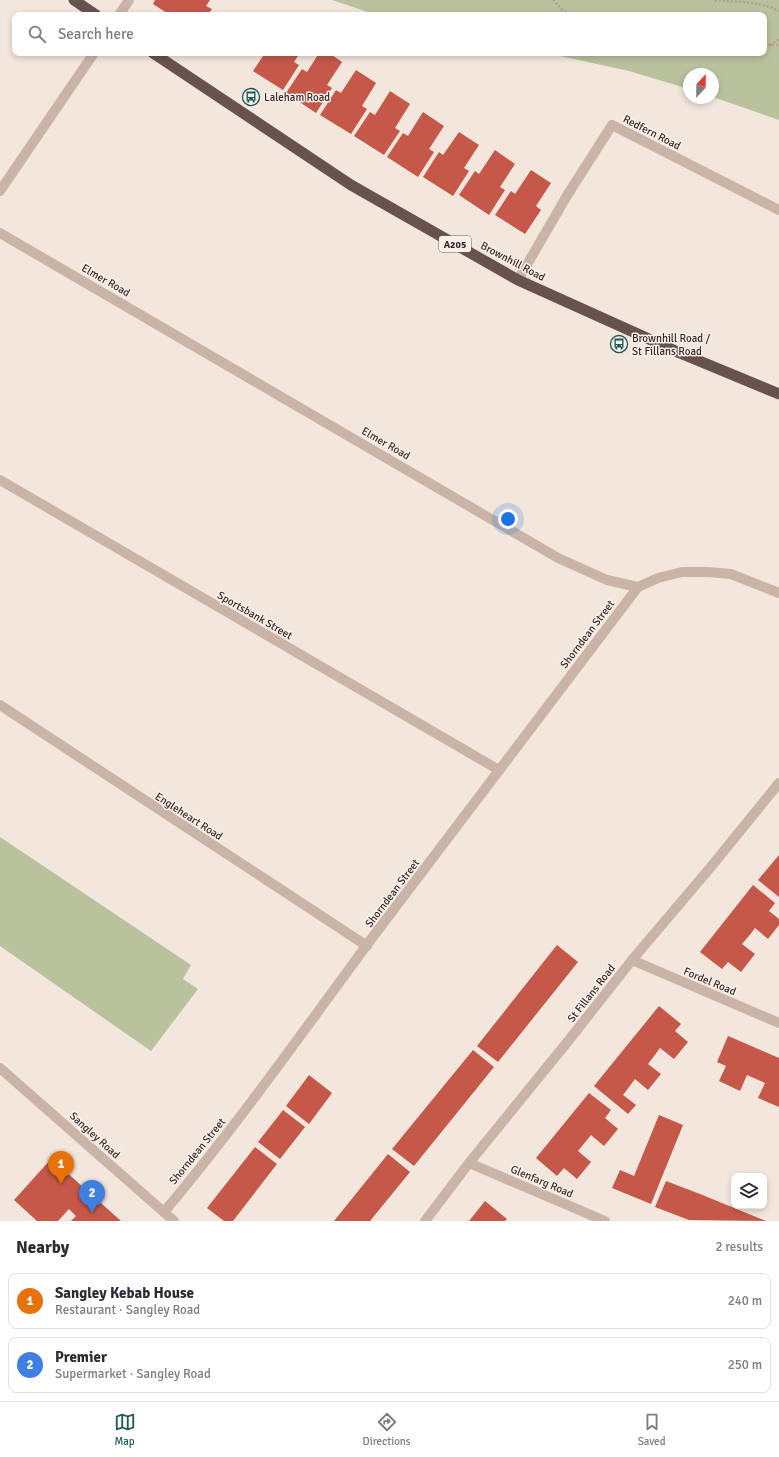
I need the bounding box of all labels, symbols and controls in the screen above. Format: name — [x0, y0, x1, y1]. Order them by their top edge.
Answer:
search box — [12, 12, 767, 56]
icon: search — [26, 23, 48, 45]
text: Search here — [58, 25, 134, 43]
north arrow — [683, 68, 719, 104]
bus stop icon: Laleham Road — [241, 87, 261, 107]
place label: Laleham Road — [264, 91, 330, 104]
street label: Redfern Road — [621, 112, 683, 153]
road number: A205 — [439, 236, 471, 252]
street label: Brownhill Road — [478, 239, 547, 284]
street label: Elmer Road — [79, 261, 132, 300]
place label: Brownhill Road / St Fillans Road — [632, 332, 711, 358]
bus stop icon: Brownhill Road / St Fillans Road — [609, 334, 629, 354]
street label: Elmer Road — [359, 424, 412, 463]
your location — [498, 509, 518, 529]
street label: Sportsbank Street — [215, 589, 295, 642]
street label: Shorndean Street — [558, 598, 617, 671]
street label: Engleheart Road — [153, 790, 225, 843]
street label: Shorndean Street — [363, 857, 422, 930]
street label: St Fillans Road — [565, 962, 618, 1025]
street label: Fordel Road — [682, 965, 738, 998]
street label: Sangley Road — [67, 1109, 123, 1161]
street label: Shorndean Street — [167, 1115, 228, 1187]
pin: 1 — [48, 1151, 74, 1184]
street label: Glenfarg Road — [509, 1162, 575, 1201]
map controls — [731, 1173, 767, 1209]
button: layers — [731, 1173, 767, 1209]
pin: 2 — [79, 1180, 105, 1213]
text: Nearby — [16, 1237, 69, 1258]
text: 2 results — [715, 1239, 763, 1255]
text: Sangley Kebab House — [55, 1284, 194, 1302]
text: 1 — [26, 1293, 34, 1309]
text: 240 m — [728, 1293, 762, 1309]
text: Restaurant · Sangley Road — [55, 1302, 200, 1318]
text: Premier — [55, 1348, 107, 1366]
text: 2 — [26, 1357, 34, 1373]
text: 250 m — [728, 1357, 762, 1373]
text: Supermarket · Sangley Road — [55, 1366, 211, 1382]
tab: Map — [114, 1411, 136, 1448]
tab: Directions — [363, 1411, 411, 1448]
tab: Saved — [638, 1411, 665, 1448]

